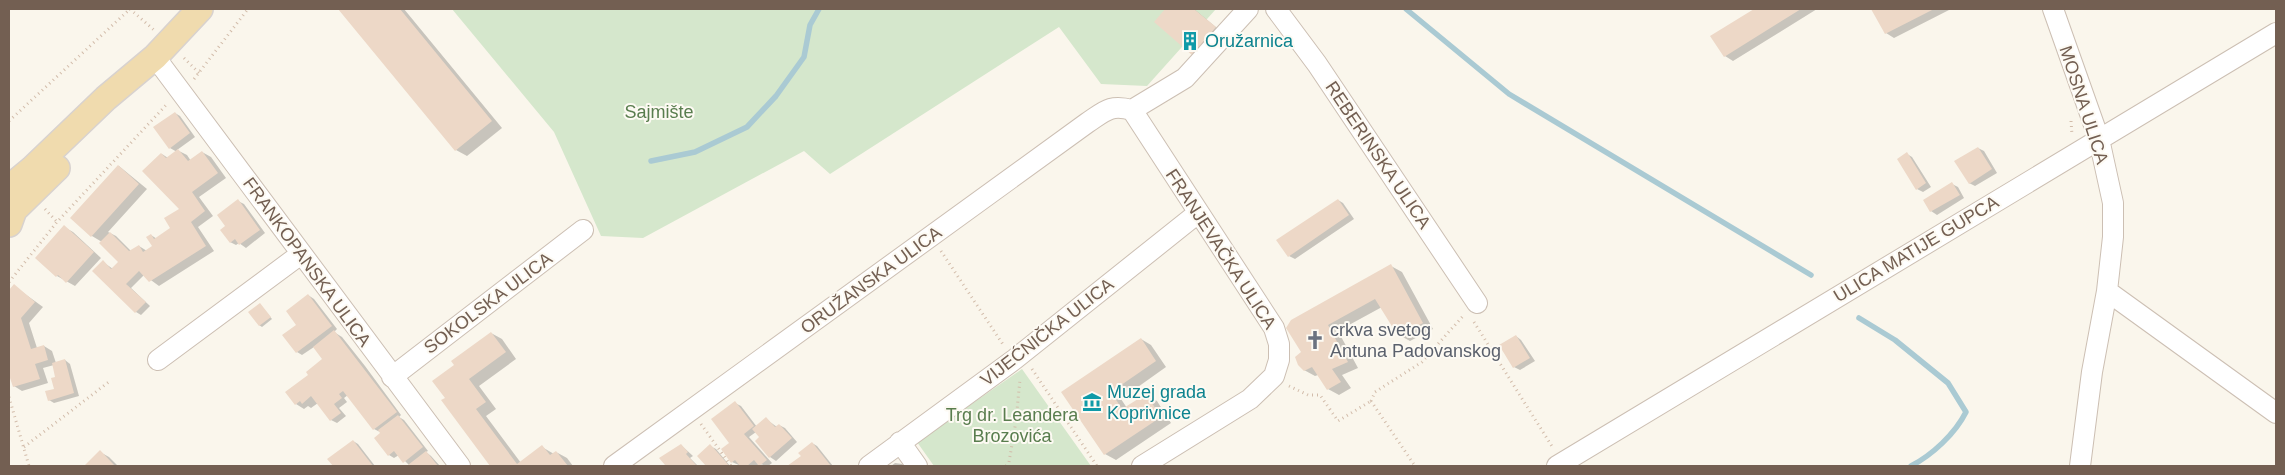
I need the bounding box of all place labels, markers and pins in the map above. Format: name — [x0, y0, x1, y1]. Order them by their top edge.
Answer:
building icon: Oružarnica — [1179, 30, 1201, 52]
place label: Oružarnica — [1205, 31, 1294, 51]
place label: crkva svetog Antuna Padovanskog — [1330, 320, 1501, 361]
church icon: crkva svetog Antuna Padovanskog — [1304, 329, 1326, 351]
place label: Muzej grada Koprivnice — [1107, 382, 1207, 423]
museum icon: Muzej grada Koprivnice — [1081, 391, 1103, 413]

